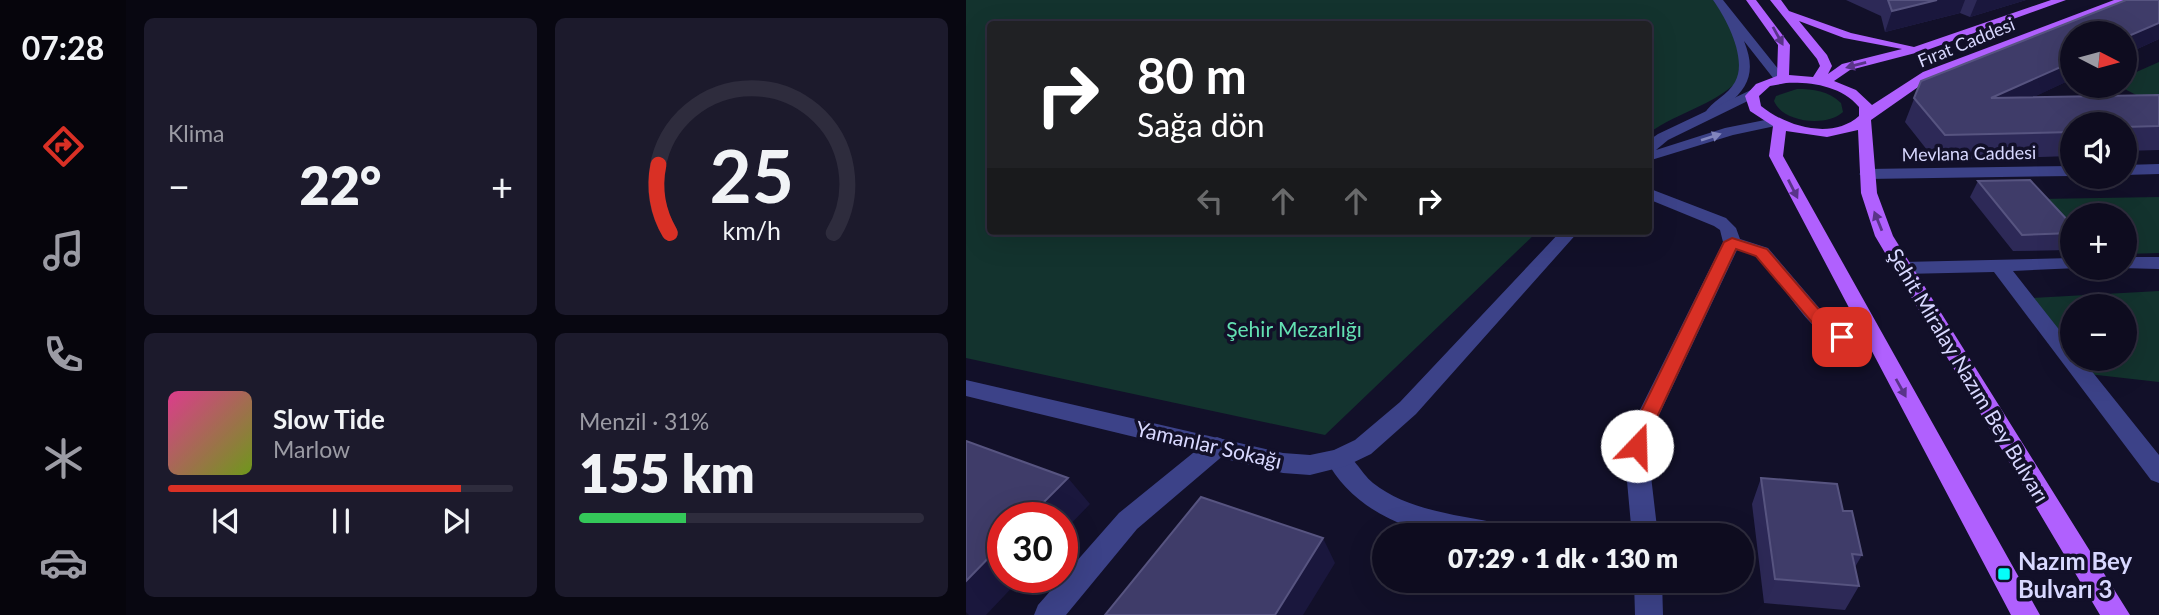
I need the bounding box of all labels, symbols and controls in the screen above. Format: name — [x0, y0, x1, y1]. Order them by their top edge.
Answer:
street label: Fırat Caddesi — [1914, 13, 2018, 71]
north arrow — [2060, 21, 2137, 98]
map controls — [2060, 21, 2137, 371]
one-way arrow — [1772, 27, 1784, 46]
text: 07:28 — [22, 28, 104, 67]
text: 80 m — [1137, 46, 1247, 104]
icon: right — [1022, 49, 1113, 140]
one-way arrow — [1845, 60, 1867, 71]
text: Sağa dön — [1137, 105, 1265, 144]
button: sound — [2060, 112, 2137, 189]
text: Klima — [168, 119, 225, 147]
icon: directions — [39, 122, 88, 171]
text: 25 — [709, 131, 794, 219]
one-way arrow — [1701, 131, 1722, 142]
street label: Mevlana Caddesi — [1902, 141, 2036, 165]
text: 22° — [300, 154, 381, 216]
text: − — [168, 163, 190, 209]
text: + — [491, 163, 513, 209]
one-way arrow — [1786, 179, 1798, 199]
icon: left — [1191, 182, 1229, 220]
icon: ahead — [1264, 182, 1302, 220]
icon: ahead — [1337, 182, 1375, 220]
icon: right — [1410, 182, 1448, 220]
button: + — [2060, 203, 2137, 280]
one-way arrow — [1872, 211, 1883, 232]
text: km/h — [722, 214, 781, 244]
icon: music — [39, 226, 88, 275]
street label: Şehit Miralay Nazım Bey Bulvarı — [1883, 243, 2055, 507]
button: − — [2060, 294, 2137, 371]
pin — [1812, 307, 1872, 367]
park label: Şehir Mezarlığı — [1226, 316, 1362, 341]
icon: arrive — [1823, 318, 1861, 356]
icon: phone — [39, 330, 88, 379]
one-way arrow — [1895, 379, 1907, 398]
text: Slow Tide — [273, 403, 385, 435]
text: Menzil · 31% — [579, 407, 709, 435]
position arrow — [1600, 409, 1674, 483]
street label: Yamanlar Sokağı — [1134, 415, 1284, 473]
icon: climate — [39, 434, 88, 483]
text: Marlow — [273, 435, 350, 463]
text: 155 km — [579, 442, 755, 504]
icon: previous — [207, 502, 245, 540]
icon: pause — [322, 502, 360, 540]
icon: next — [437, 502, 475, 540]
speed limit sign: 30 — [987, 502, 1078, 593]
icon: car — [39, 538, 88, 587]
text: 07:29 · 1 dk · 130 m — [1448, 542, 1678, 574]
place label: Nazım Bey Bulvarı 3 — [2018, 546, 2133, 603]
marker: Nazım Bey Bulvarı 3 — [1996, 566, 2012, 582]

